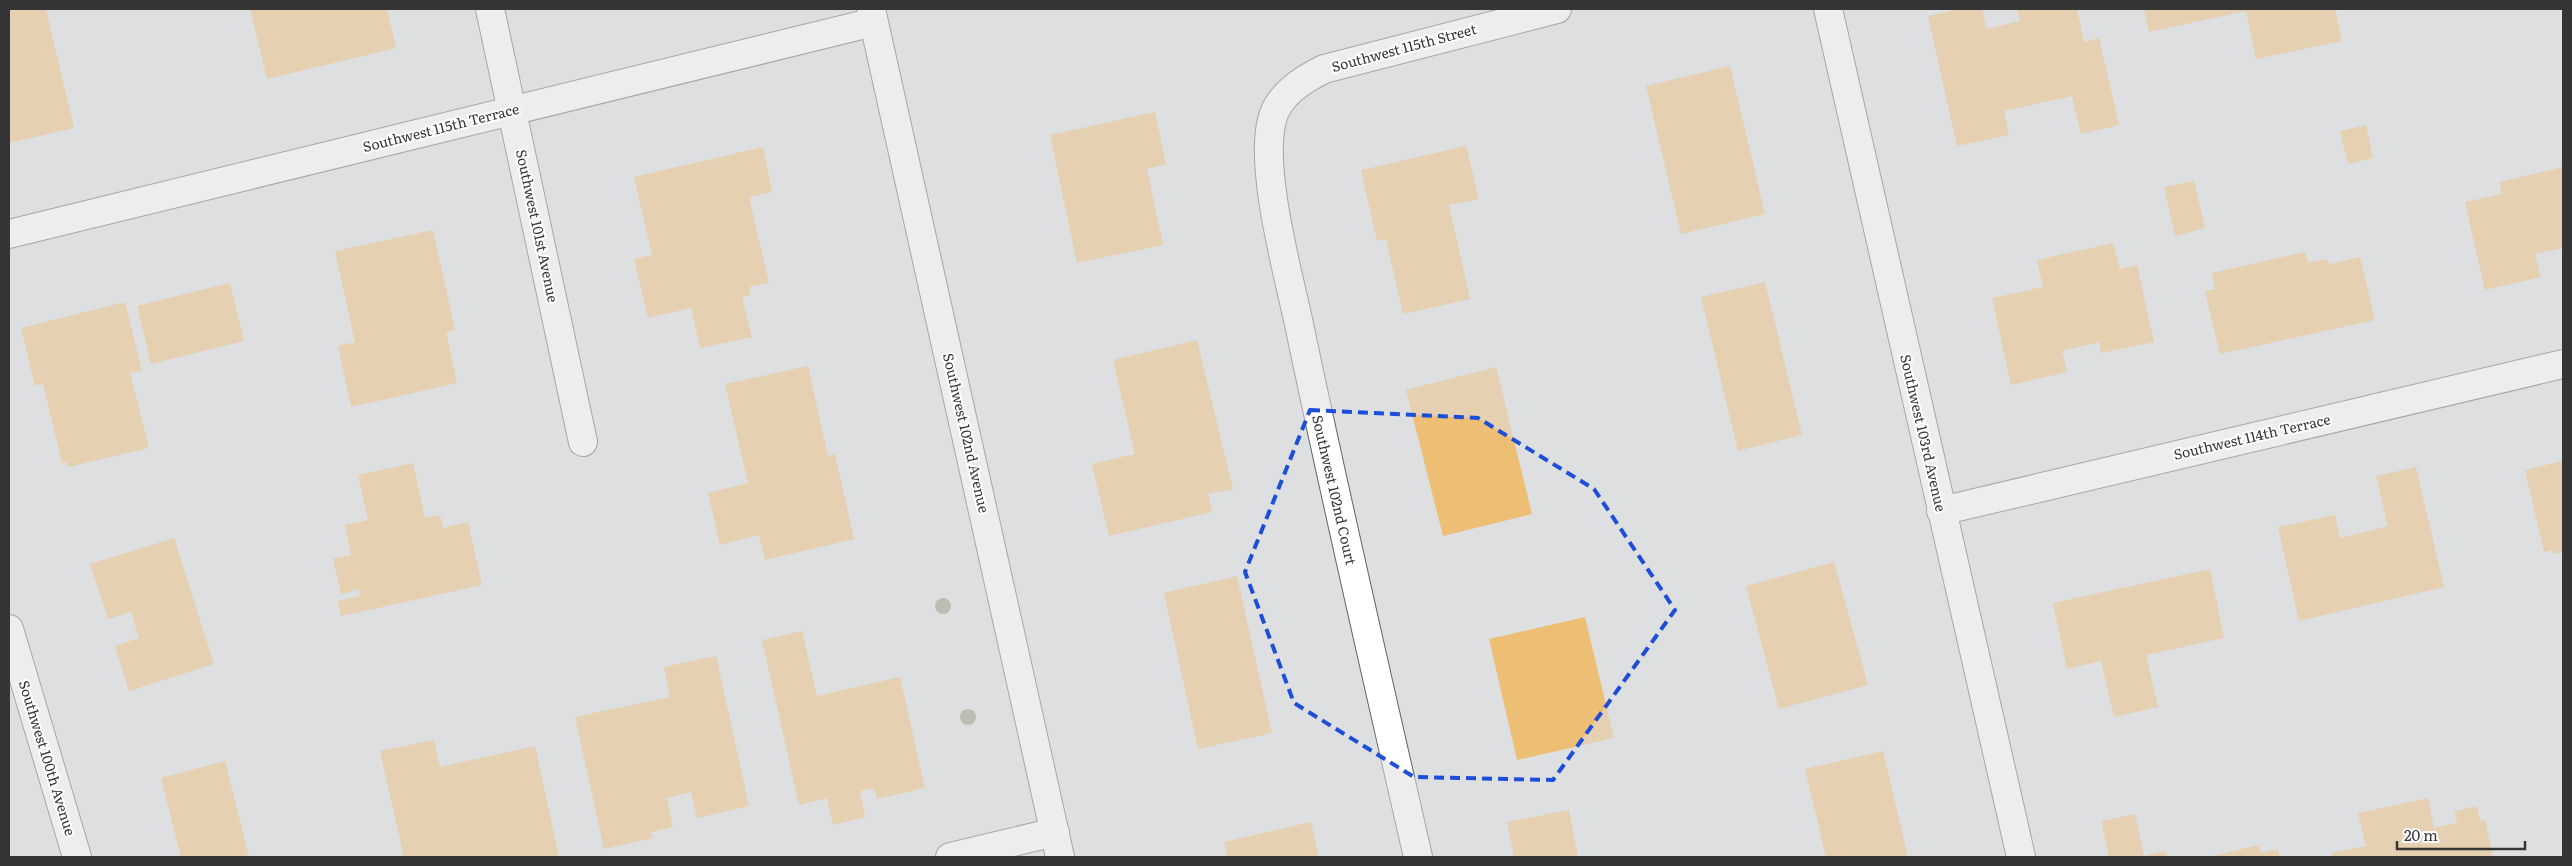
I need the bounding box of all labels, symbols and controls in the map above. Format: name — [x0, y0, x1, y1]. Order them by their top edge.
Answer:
street label: Southwest 115th Street — [1329, 18, 1479, 76]
street label: Southwest 115th Terrace — [360, 98, 521, 156]
street label: Southwest 101st Avenue — [512, 147, 564, 304]
street label: Southwest 102nd Avenue — [939, 351, 995, 515]
street label: Southwest 103rd Avenue — [1896, 352, 1952, 514]
street label: Southwest 114th Terrace — [2171, 408, 2332, 464]
street label: Southwest 102nd Court — [1308, 413, 1362, 567]
street label: Southwest 100th Avenue — [15, 677, 81, 838]
scale bar — [2397, 818, 2524, 850]
text: 20 m — [2404, 823, 2438, 846]

